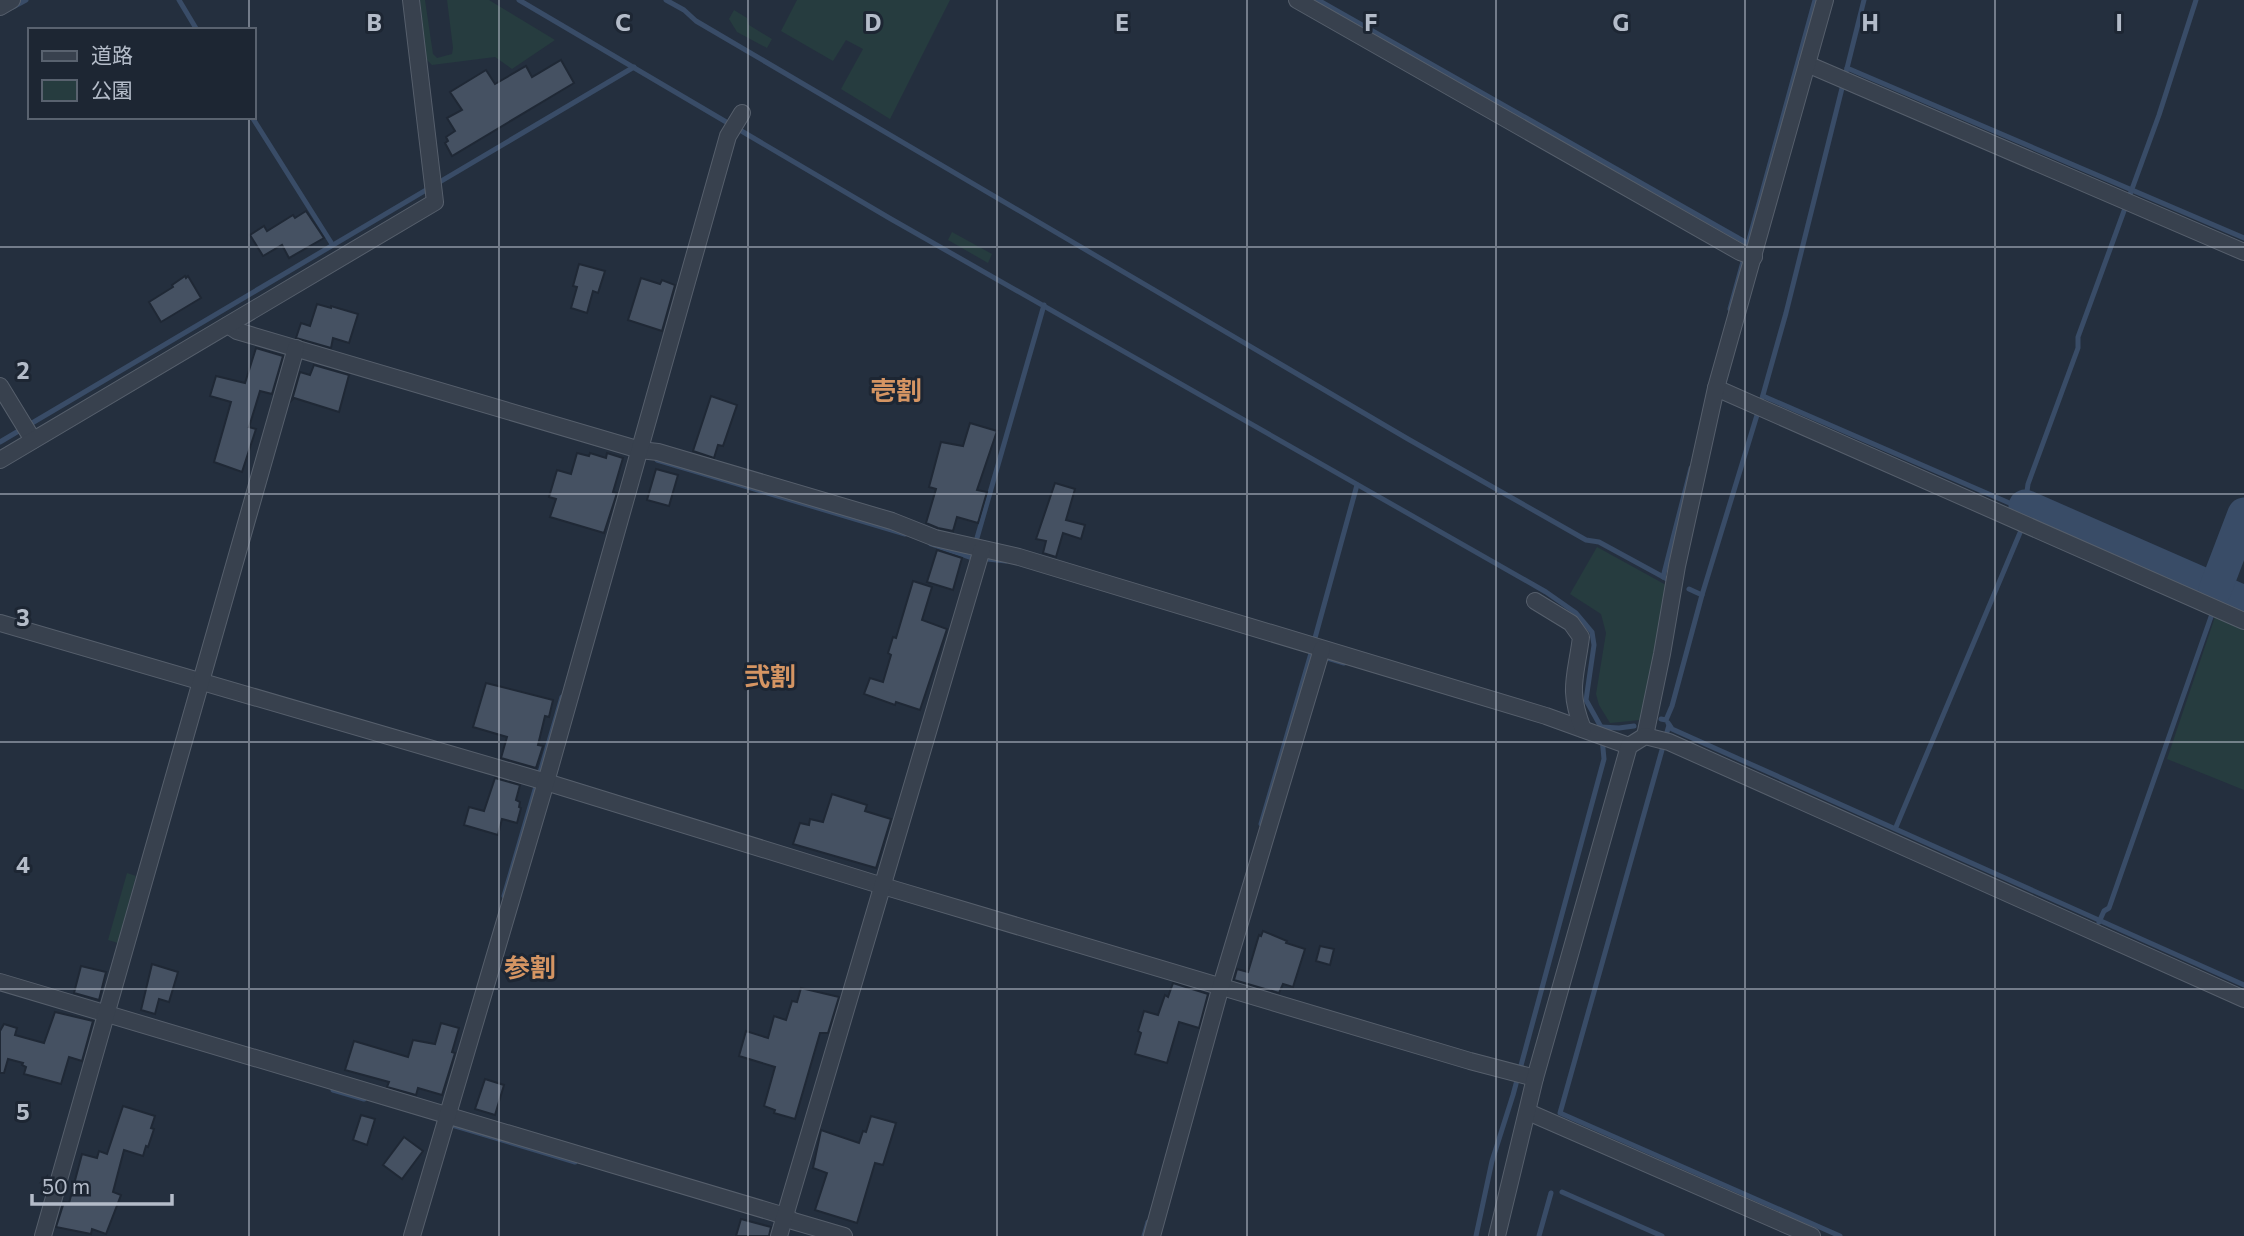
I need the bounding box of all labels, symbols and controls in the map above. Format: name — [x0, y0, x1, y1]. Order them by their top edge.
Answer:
text: B — [366, 8, 382, 36]
text: C — [615, 8, 631, 36]
text: D — [865, 8, 882, 36]
text: E — [1115, 8, 1129, 36]
text: F — [1364, 8, 1378, 36]
text: G — [1613, 8, 1629, 36]
text: H — [1861, 8, 1879, 36]
text: I — [2115, 8, 2123, 36]
legend — [28, 28, 256, 119]
text: 道路 — [91, 42, 133, 67]
text: 公園 — [91, 77, 133, 102]
text: 2 — [16, 356, 30, 384]
district label: 壱割 — [870, 374, 922, 405]
text: 3 — [16, 603, 30, 631]
district label: 弐割 — [744, 660, 796, 691]
text: 4 — [16, 850, 30, 878]
district label: 参割 — [504, 951, 556, 982]
text: 5 — [16, 1097, 30, 1125]
scale bar — [32, 1162, 172, 1206]
text: 50 m — [42, 1173, 90, 1198]

